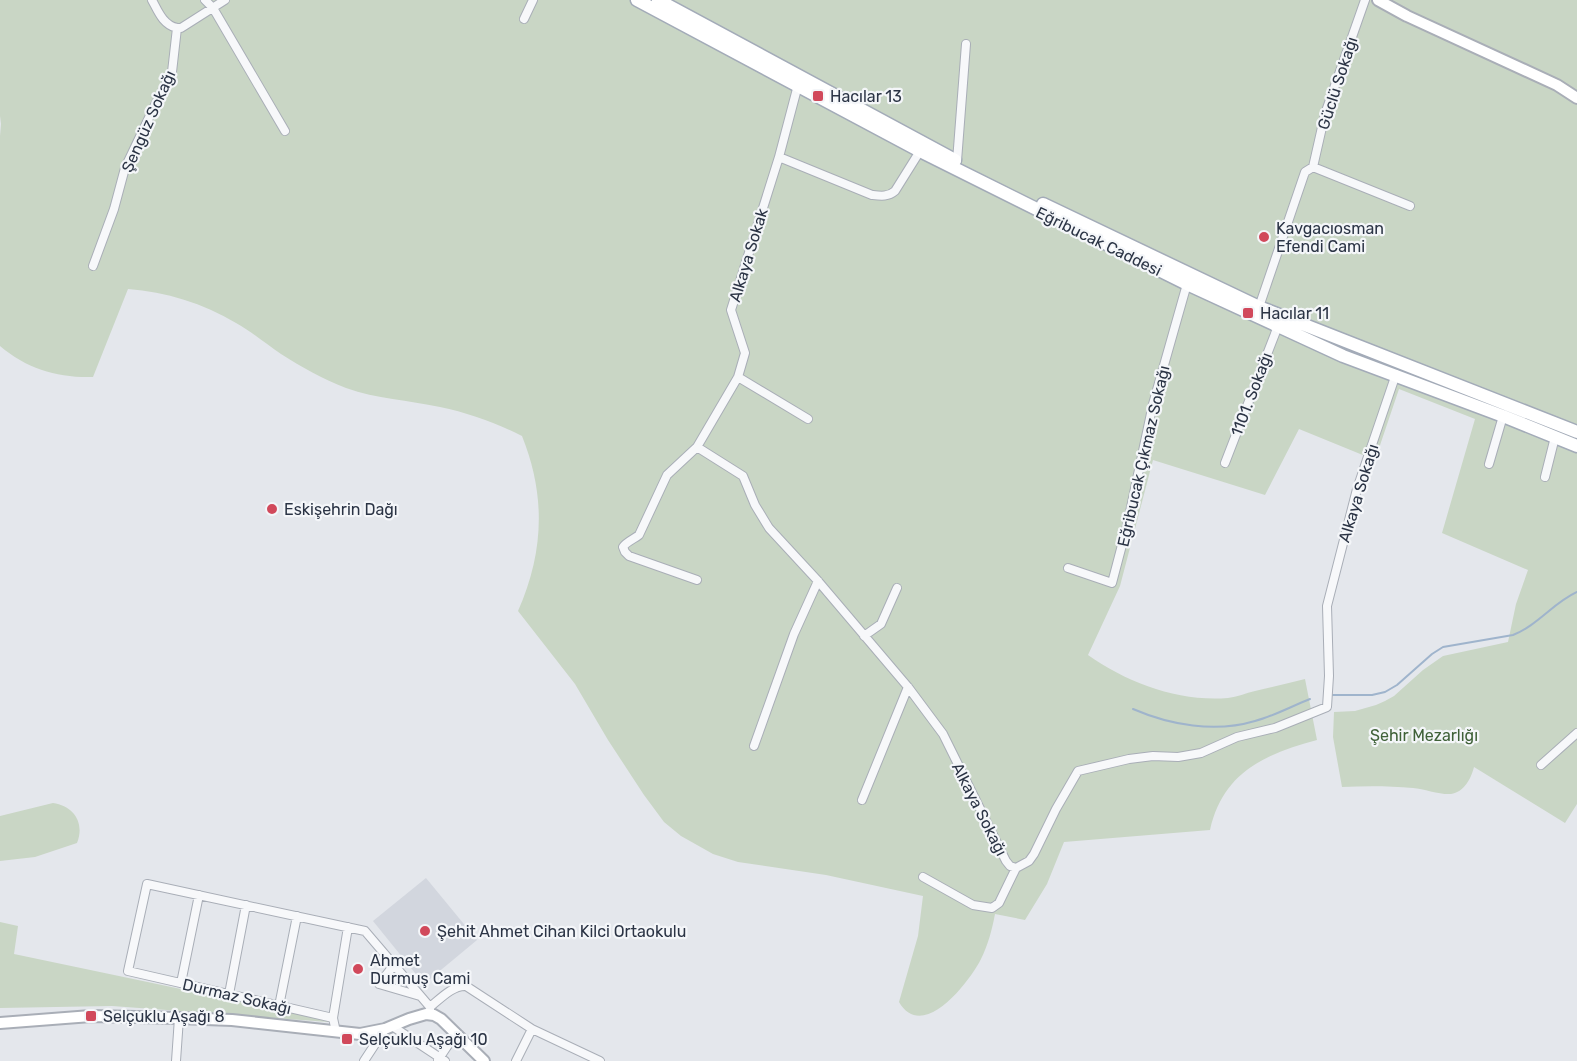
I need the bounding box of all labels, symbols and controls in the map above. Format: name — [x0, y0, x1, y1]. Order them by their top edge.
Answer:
street label: Güclü Sokağı — [1314, 34, 1361, 132]
street label: Şengüz Sokağı — [118, 67, 179, 175]
place label: Hacılar 13 — [830, 87, 902, 106]
marker: Hacılar 13 — [811, 89, 825, 103]
street label: Eğribucak Caddesi — [1033, 203, 1165, 280]
street label: Alkaya Sokak — [725, 205, 772, 304]
place label: Kavgacıosman Efendi Cami — [1276, 219, 1384, 256]
marker: Kavgacıosman Efendi Cami — [1257, 230, 1271, 244]
place label: Hacılar 11 — [1260, 304, 1329, 323]
marker: Hacılar 11 — [1241, 306, 1255, 320]
street label: 1101. Sokağı — [1227, 350, 1276, 439]
street label: Eğribucak Çıkmaz Sokağı — [1113, 364, 1174, 549]
street label: Alkaya Sokağı — [1334, 442, 1382, 545]
place label: Eskişehrin Dağı — [284, 500, 398, 519]
marker: Eskişehrin Dağı — [265, 502, 279, 516]
park label: Şehir Mezarlığı — [1370, 726, 1478, 745]
street label: Alkaya Sokağı — [948, 759, 1011, 859]
place label: Şehit Ahmet Cihan Kilci Ortaokulu — [437, 922, 686, 941]
marker: Şehit Ahmet Cihan Kilci Ortaokulu — [418, 924, 432, 938]
place label: Ahmet Durmuş Cami — [370, 951, 470, 988]
marker: Ahmet Durmuş Cami — [351, 962, 365, 976]
street label: Durmaz Sokağı — [181, 975, 293, 1018]
place label: Selçuklu Aşağı 8 — [103, 1007, 225, 1026]
marker: Selçuklu Aşağı 8 — [84, 1009, 98, 1023]
place label: Selçuklu Aşağı 10 — [359, 1030, 488, 1049]
marker: Selçuklu Aşağı 10 — [340, 1032, 354, 1046]

